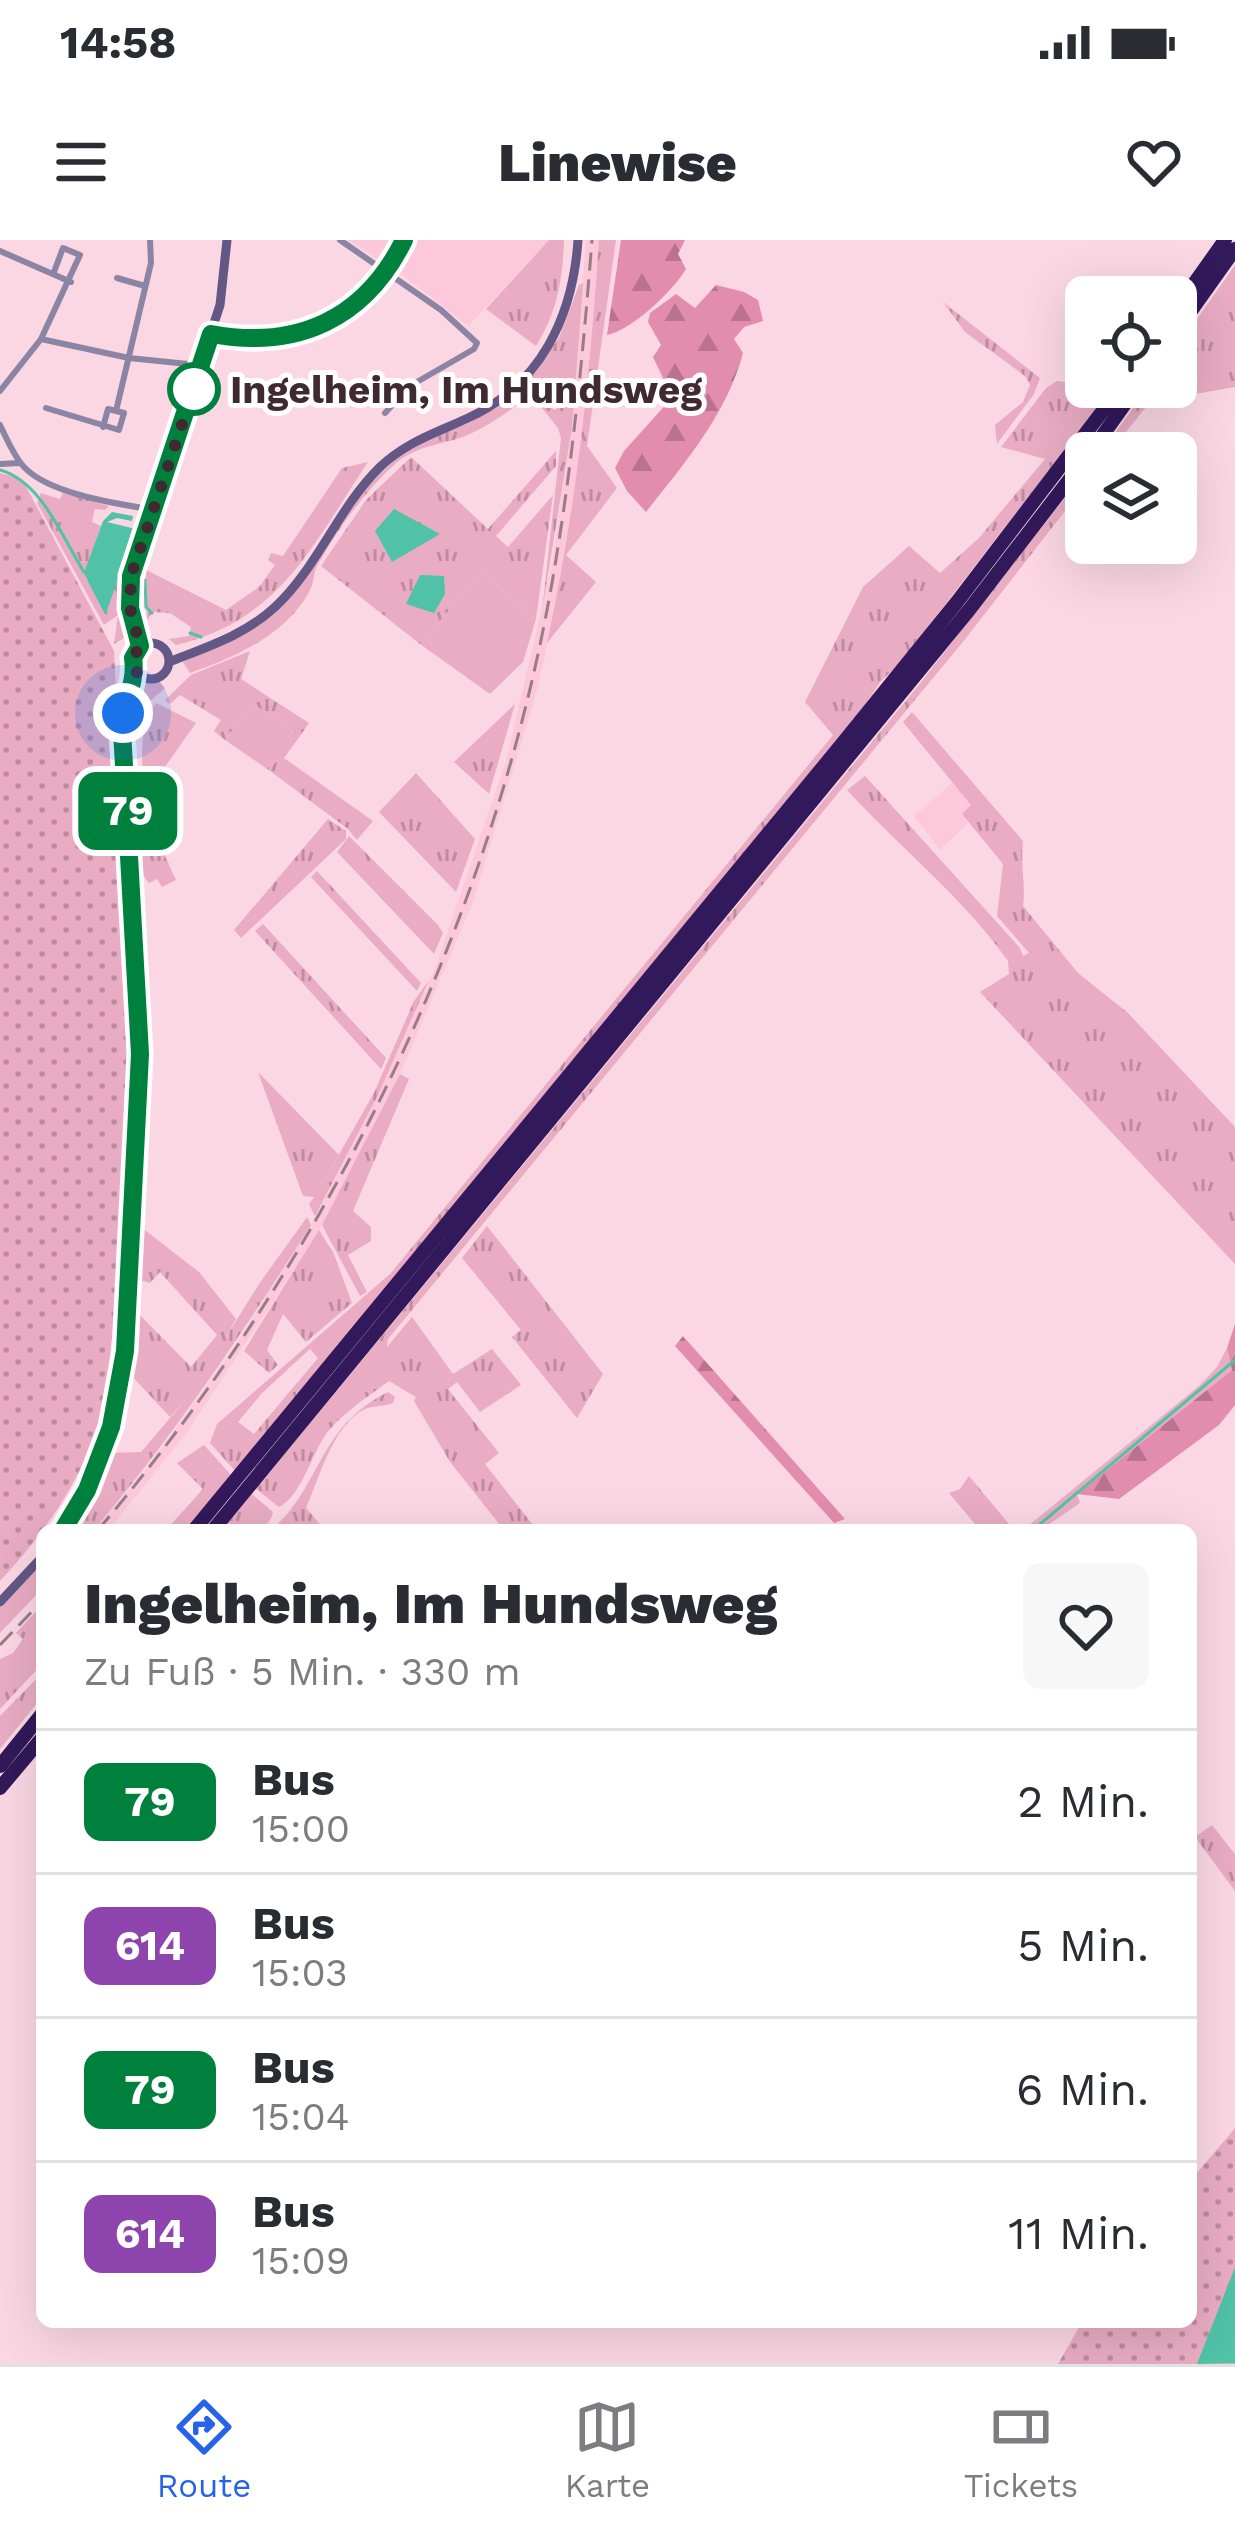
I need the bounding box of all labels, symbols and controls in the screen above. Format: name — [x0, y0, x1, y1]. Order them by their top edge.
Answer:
text: 14:58 — [60, 16, 177, 69]
icon: menu — [48, 129, 114, 195]
icon: heart — [1121, 129, 1187, 195]
text: Linewise — [498, 131, 737, 194]
map controls — [1065, 276, 1197, 564]
button: locate — [1065, 276, 1197, 408]
marker: Ingelheim, Im Hundsweg — [169, 364, 219, 414]
place label: Ingelheim, Im Hundsweg — [230, 367, 702, 412]
button: layers — [1065, 432, 1197, 564]
your location — [93, 683, 153, 743]
line badge: 79 — [74, 772, 182, 850]
text: 79 — [102, 786, 154, 835]
button: heart — [1023, 1563, 1149, 1689]
text: Ingelheim, Im Hundsweg — [84, 1570, 777, 1637]
text: Zu Fuß · 5 Min. · 330 m — [84, 1649, 521, 1694]
text: Bus — [252, 1753, 335, 1806]
text: 2 Min. — [1017, 1775, 1149, 1828]
text: 79 — [124, 1777, 176, 1826]
text: 15:00 — [252, 1806, 350, 1851]
text: Bus — [252, 1897, 335, 1950]
text: 5 Min. — [1017, 1919, 1149, 1972]
text: 614 — [115, 1921, 185, 1970]
text: 15:03 — [252, 1950, 348, 1995]
text: Bus — [252, 2041, 335, 2094]
text: 6 Min. — [1016, 2063, 1149, 2116]
text: 79 — [124, 2065, 176, 2114]
text: 15:04 — [252, 2094, 350, 2139]
text: Bus — [252, 2185, 335, 2238]
text: 11 Min. — [1008, 2207, 1149, 2260]
text: 614 — [115, 2209, 185, 2258]
text: 15:09 — [252, 2238, 350, 2283]
tab: Route — [157, 2394, 251, 2505]
tab: Karte — [565, 2394, 650, 2505]
tab: Tickets — [964, 2394, 1078, 2505]

